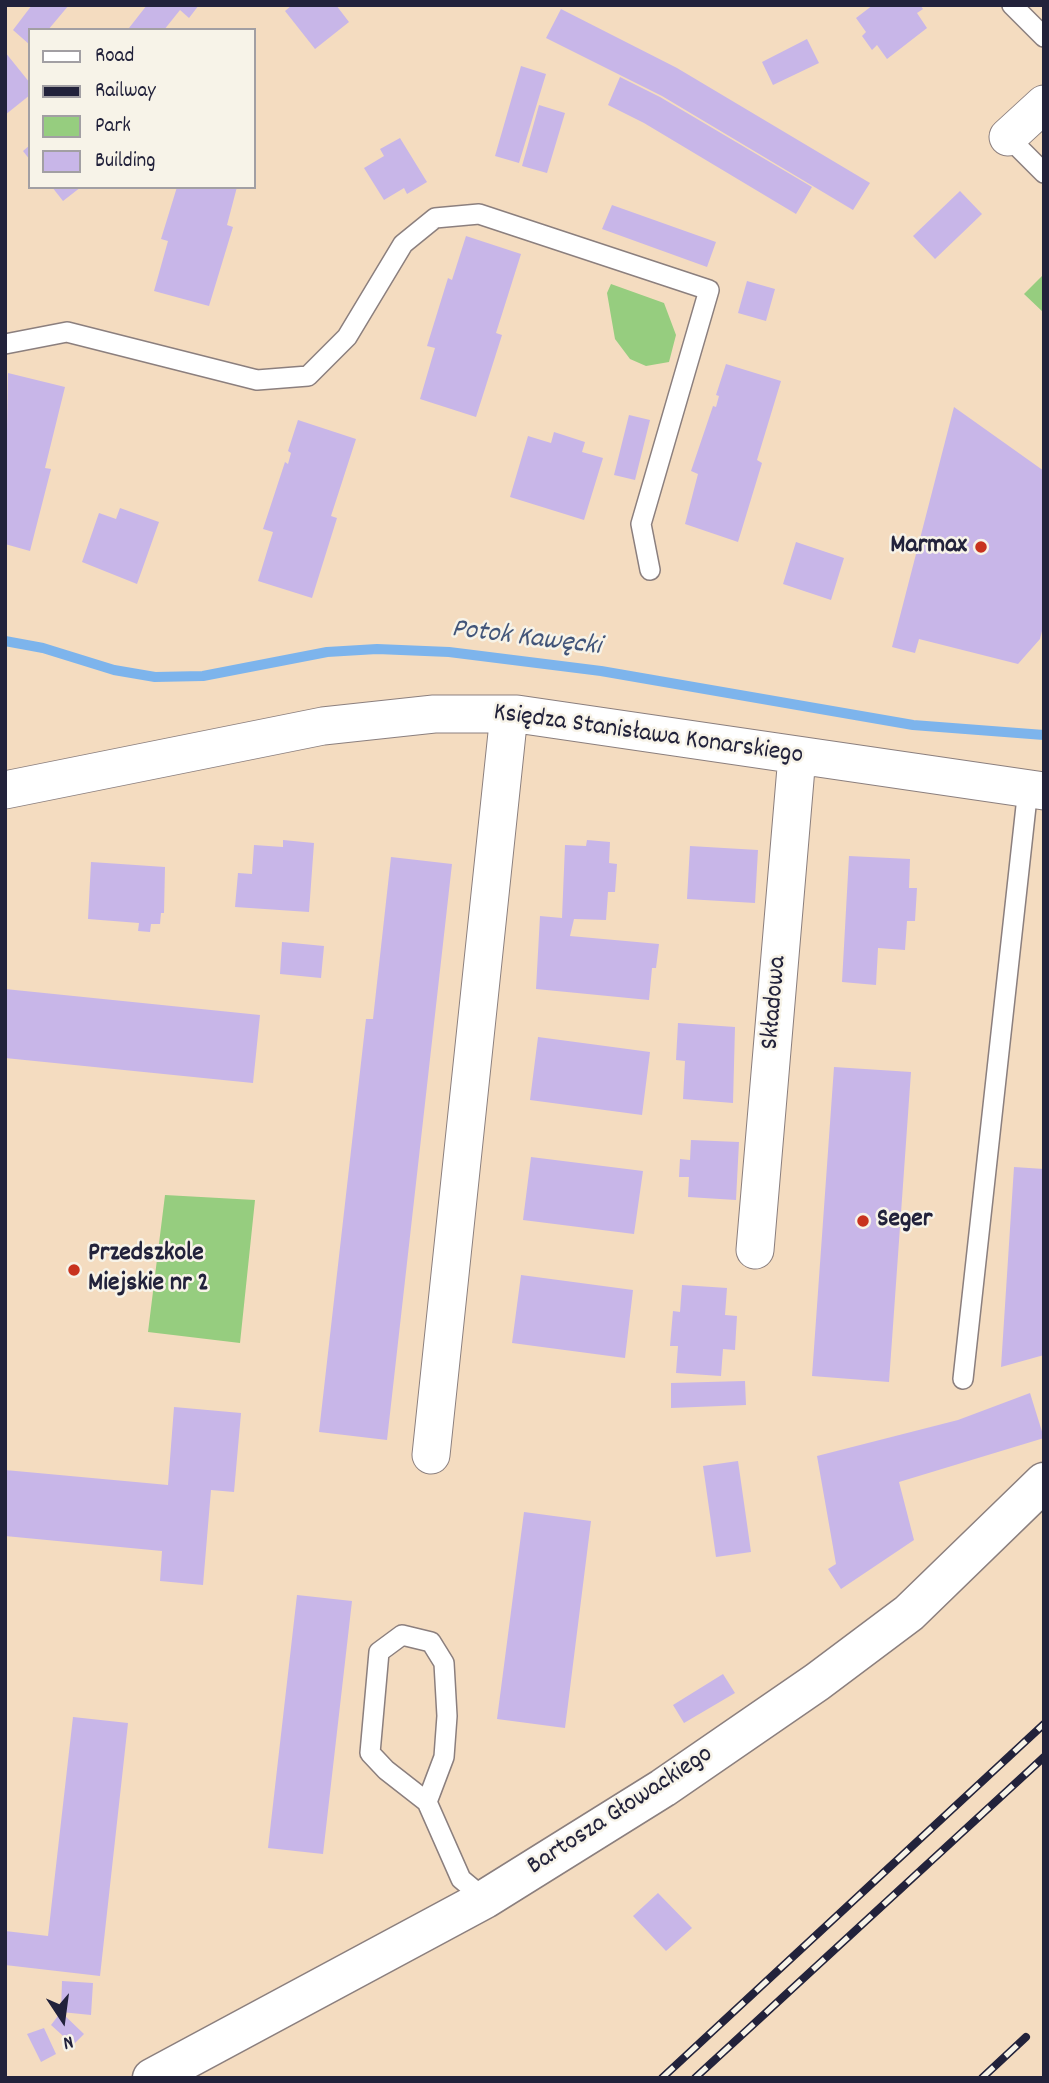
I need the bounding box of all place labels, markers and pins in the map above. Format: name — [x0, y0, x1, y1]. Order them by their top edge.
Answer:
place label: Marmax — [890, 531, 967, 563]
marker: Marmax — [973, 539, 989, 555]
place label: Seger — [877, 1205, 932, 1237]
marker: Seger — [855, 1213, 871, 1229]
place label: Przedszkole Miejskie nr 2 — [88, 1239, 209, 1300]
marker: Przedszkole Miejskie nr 2 — [66, 1262, 82, 1278]

